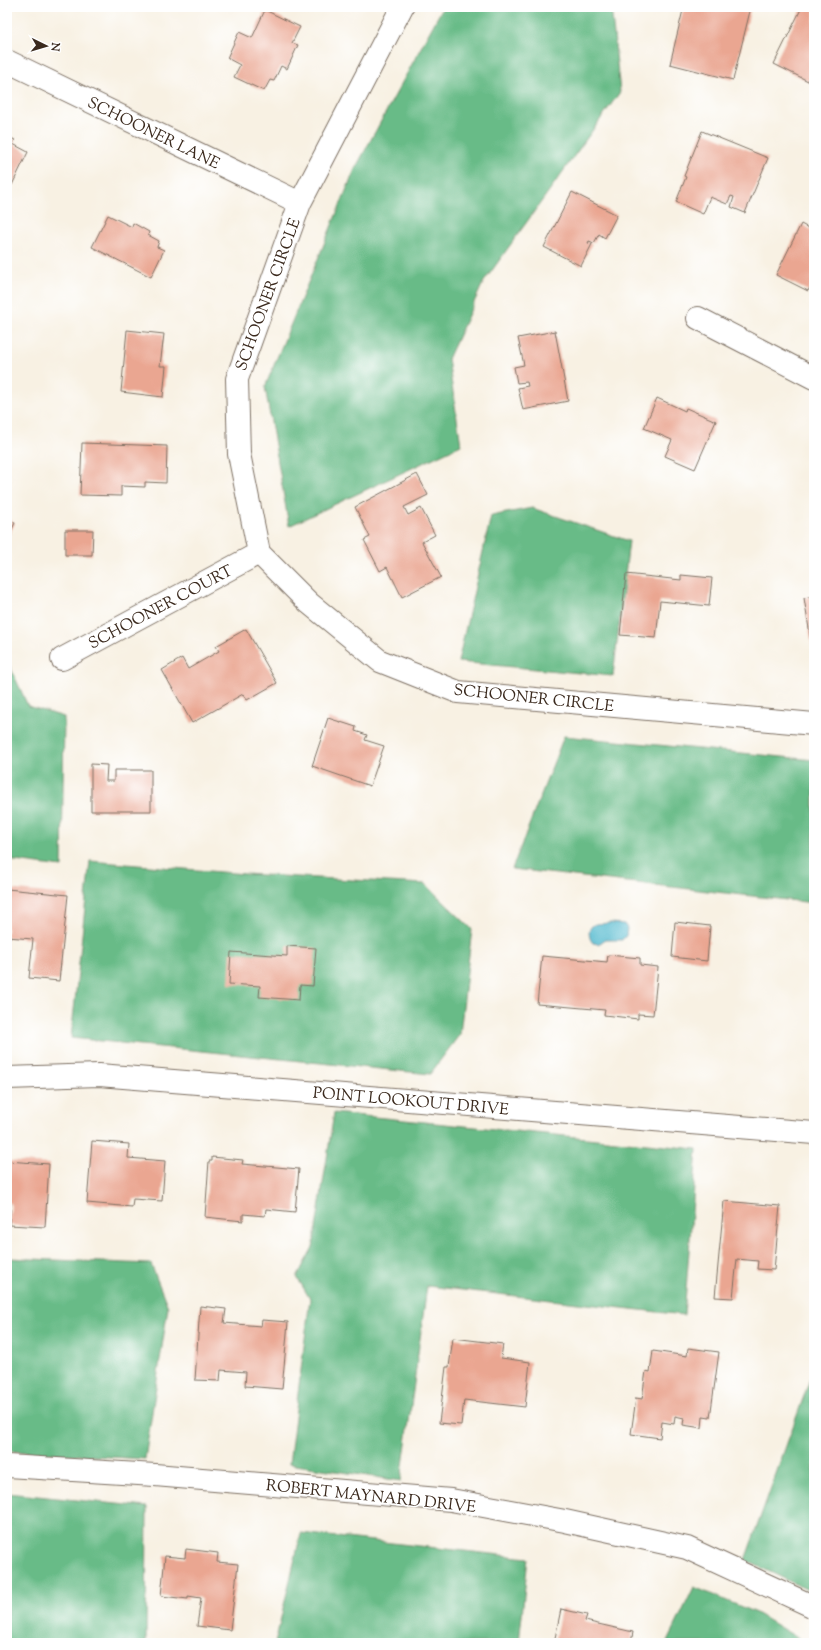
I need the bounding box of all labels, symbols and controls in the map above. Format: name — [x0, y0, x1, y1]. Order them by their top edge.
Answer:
north arrow — [26, 26, 66, 66]
text: N — [47, 41, 63, 52]
street label: SCHOONER LANE — [83, 92, 223, 176]
street label: SCHOONER CIRCLE — [231, 215, 308, 374]
street label: SCHOONER COURT — [85, 560, 237, 656]
street label: SCHOONER CIRCLE — [453, 680, 615, 719]
street label: POINT LOOKOUT DRIVE — [312, 1082, 510, 1123]
street label: ROBERT MAYNARD DRIVE — [265, 1475, 477, 1520]

